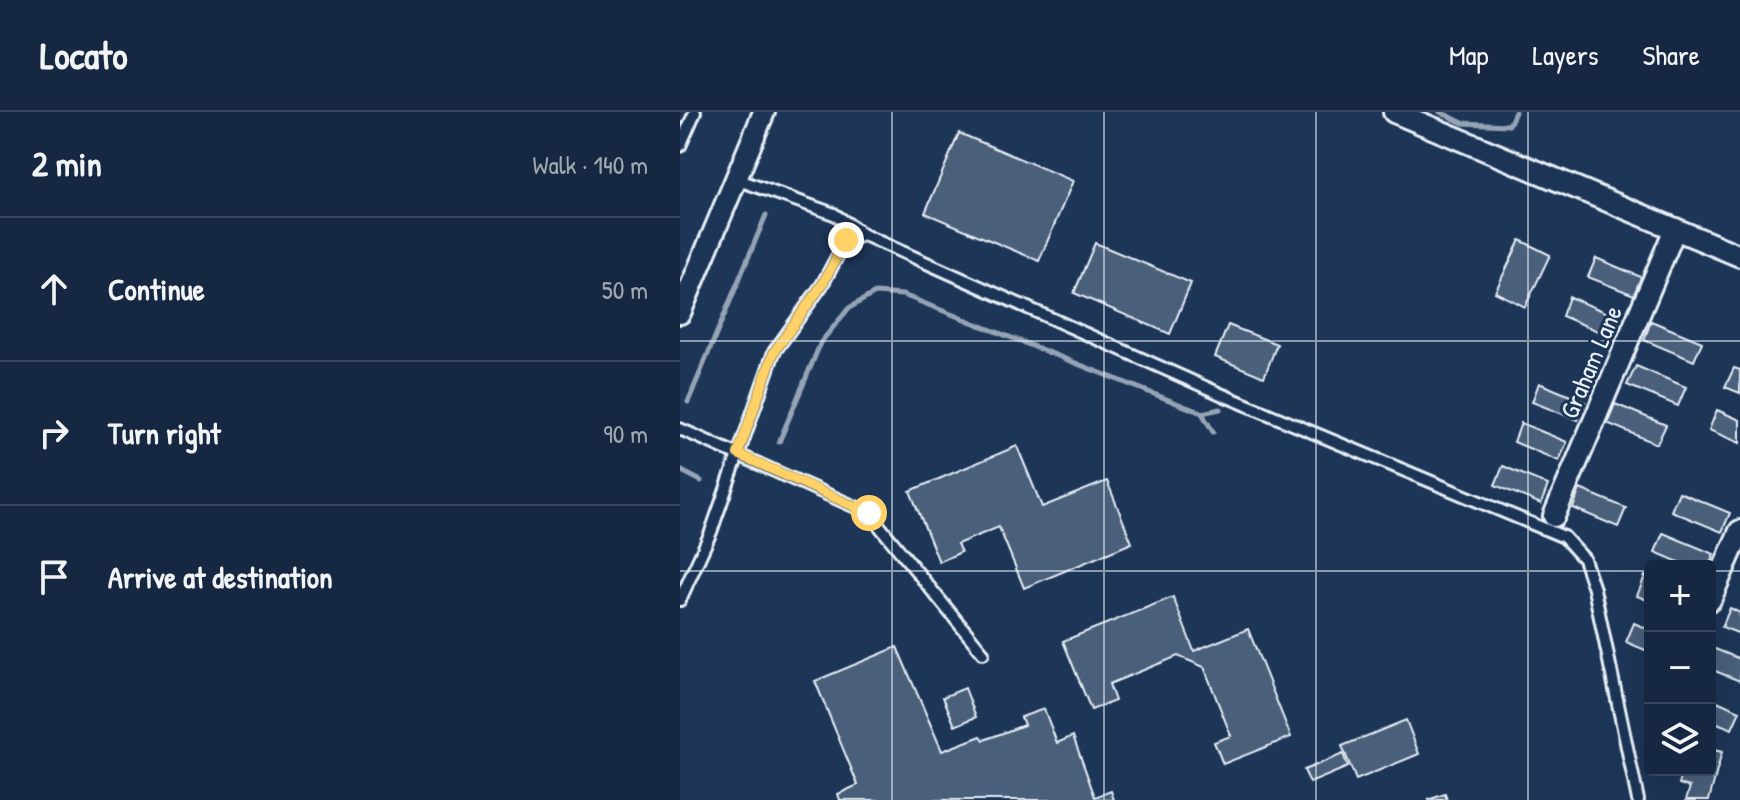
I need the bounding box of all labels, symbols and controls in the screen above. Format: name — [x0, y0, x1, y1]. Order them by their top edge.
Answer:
text: Locato — [40, 29, 127, 81]
text: Map — [1449, 36, 1489, 74]
text: Layers — [1533, 36, 1598, 74]
text: Share — [1642, 36, 1700, 74]
text: 2 min — [32, 141, 102, 187]
text: Walk · 140 m — [532, 147, 648, 182]
route end — [828, 222, 864, 258]
icon: ahead — [32, 267, 76, 311]
text: Continue — [108, 269, 205, 309]
text: 50 m — [602, 272, 648, 307]
street label: Graham Lane — [1551, 300, 1630, 424]
icon: right — [32, 411, 76, 455]
text: Turn right — [108, 413, 221, 453]
text: 90 m — [603, 416, 648, 451]
route start — [851, 495, 887, 531]
icon: arrive — [32, 555, 76, 599]
text: Arrive at destination — [108, 557, 333, 597]
map controls — [1644, 560, 1716, 776]
button: + — [1644, 560, 1716, 632]
button: − — [1644, 632, 1716, 704]
button: layers — [1644, 704, 1716, 776]

